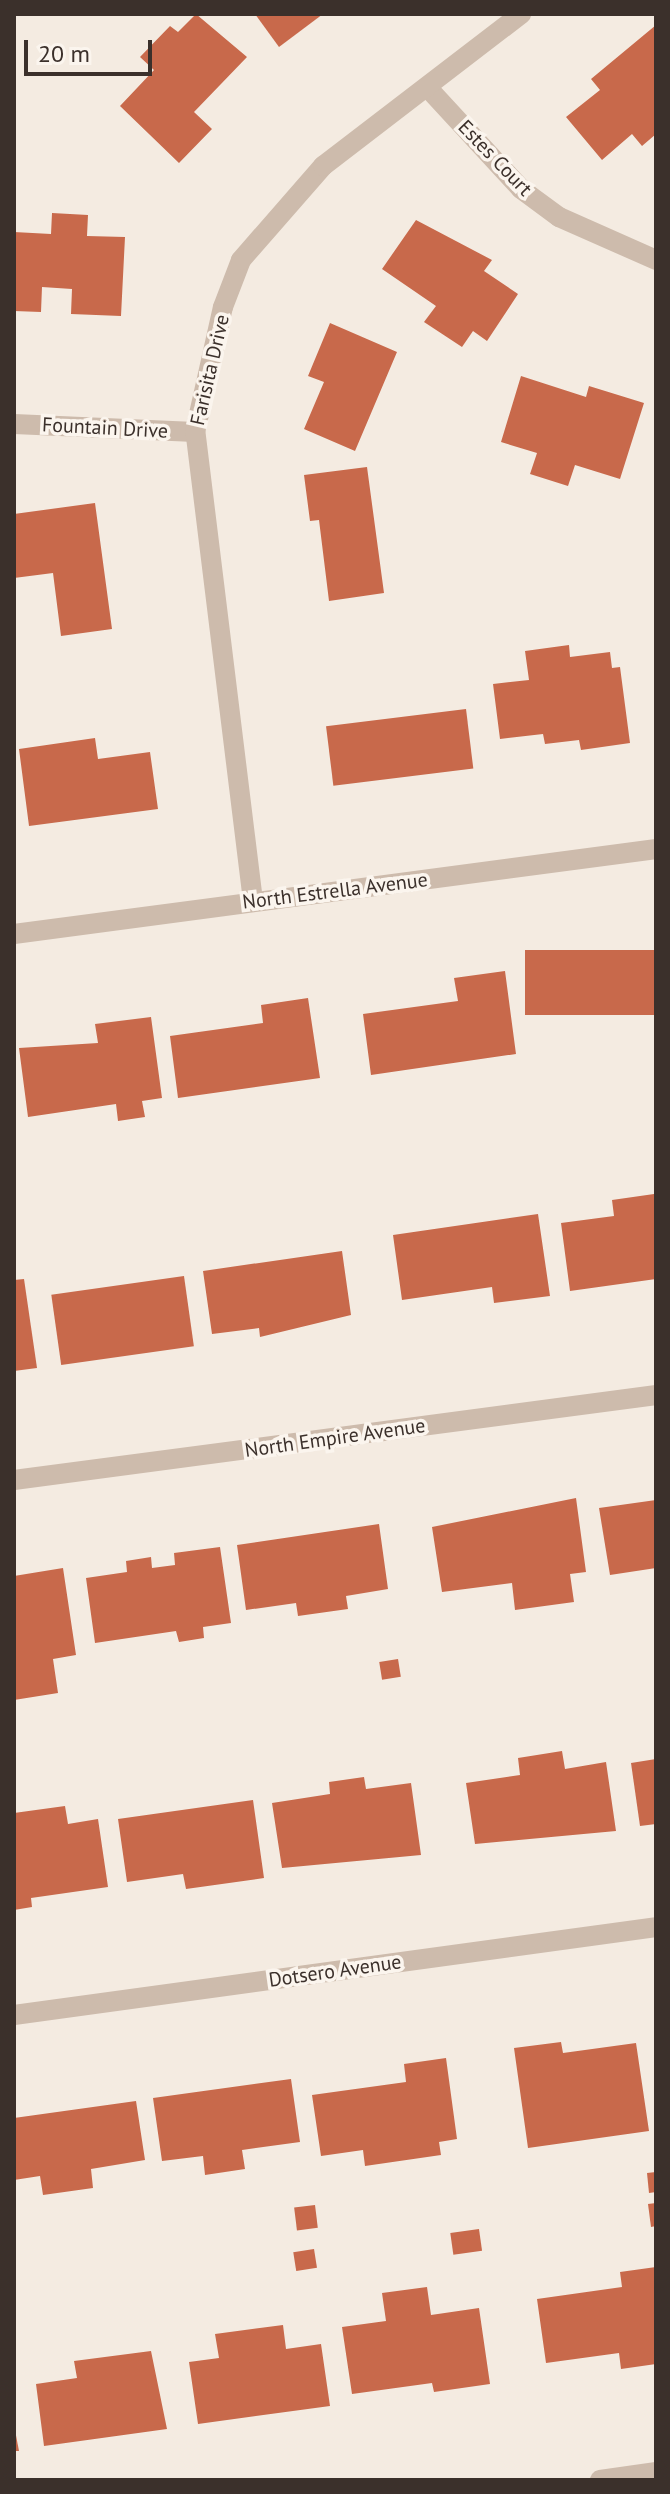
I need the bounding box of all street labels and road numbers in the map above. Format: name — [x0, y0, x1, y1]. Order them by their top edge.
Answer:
street label: Estes Court — [453, 115, 537, 201]
street label: Farisita Drive — [186, 312, 234, 428]
street label: Fountain Drive — [41, 413, 169, 443]
street label: North Estrella Avenue — [241, 868, 429, 914]
street label: North Empire Avenue — [243, 1413, 427, 1463]
street label: Dotsero Avenue — [267, 1950, 403, 1992]

